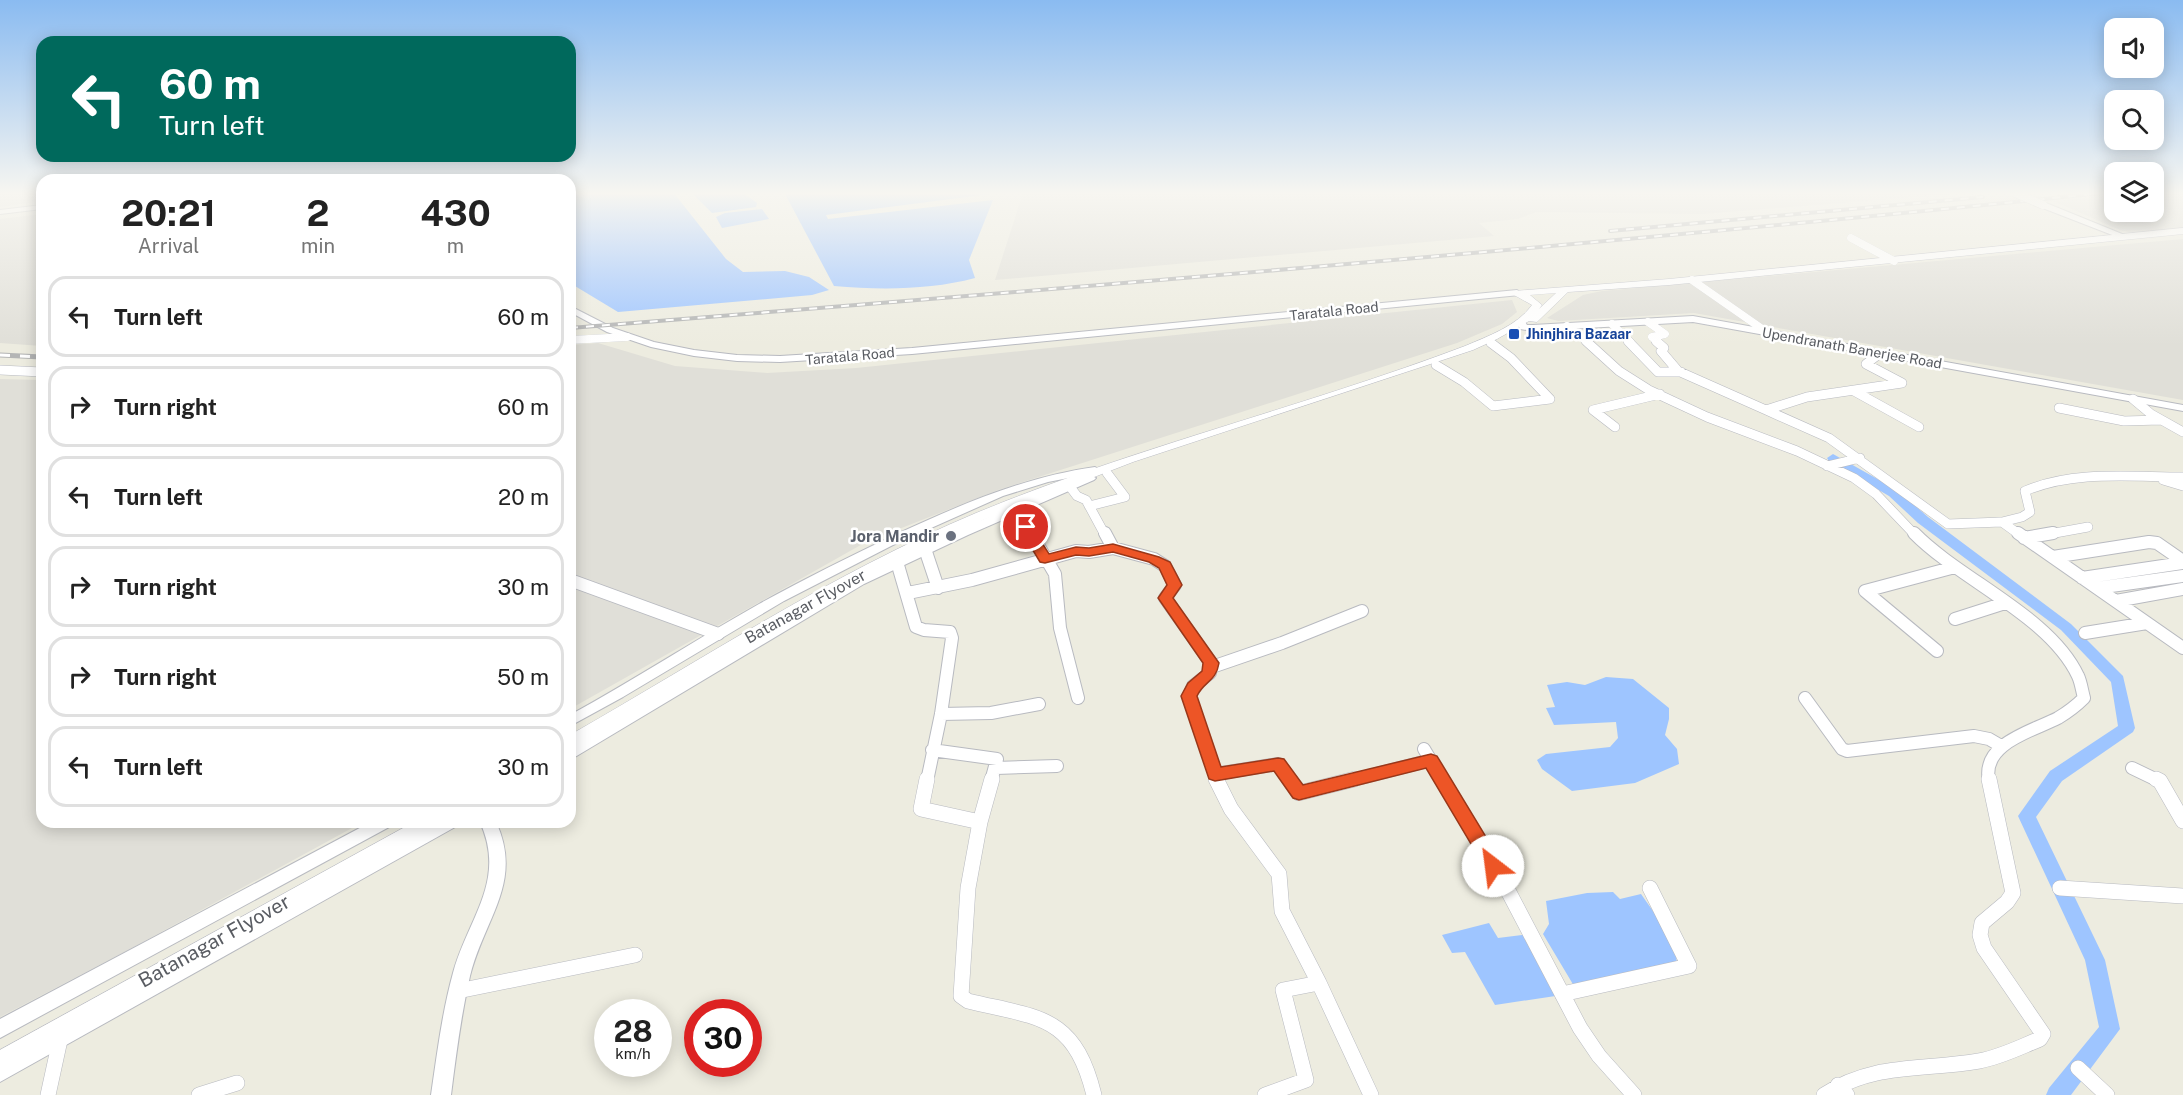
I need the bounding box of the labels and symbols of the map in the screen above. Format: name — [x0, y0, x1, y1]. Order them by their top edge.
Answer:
street label: Taratala Road — [1289, 298, 1379, 324]
street label: Upendranath Banerjee Road — [1761, 324, 1943, 372]
place label: Jhinjhira Bazaar — [1526, 326, 1631, 342]
marker: Jhinjhira Bazaar — [1507, 327, 1521, 341]
street label: Taratala Road — [805, 344, 895, 368]
pin — [1000, 501, 1051, 552]
place label: Jora Mandir — [850, 527, 939, 546]
marker: Jora Mandir — [944, 529, 958, 543]
street label: Batanagar Flyover — [741, 565, 869, 648]
position arrow — [1461, 834, 1525, 898]
street label: Batanagar Flyover — [134, 889, 294, 993]
speed limit sign: 30 — [684, 999, 762, 1077]

